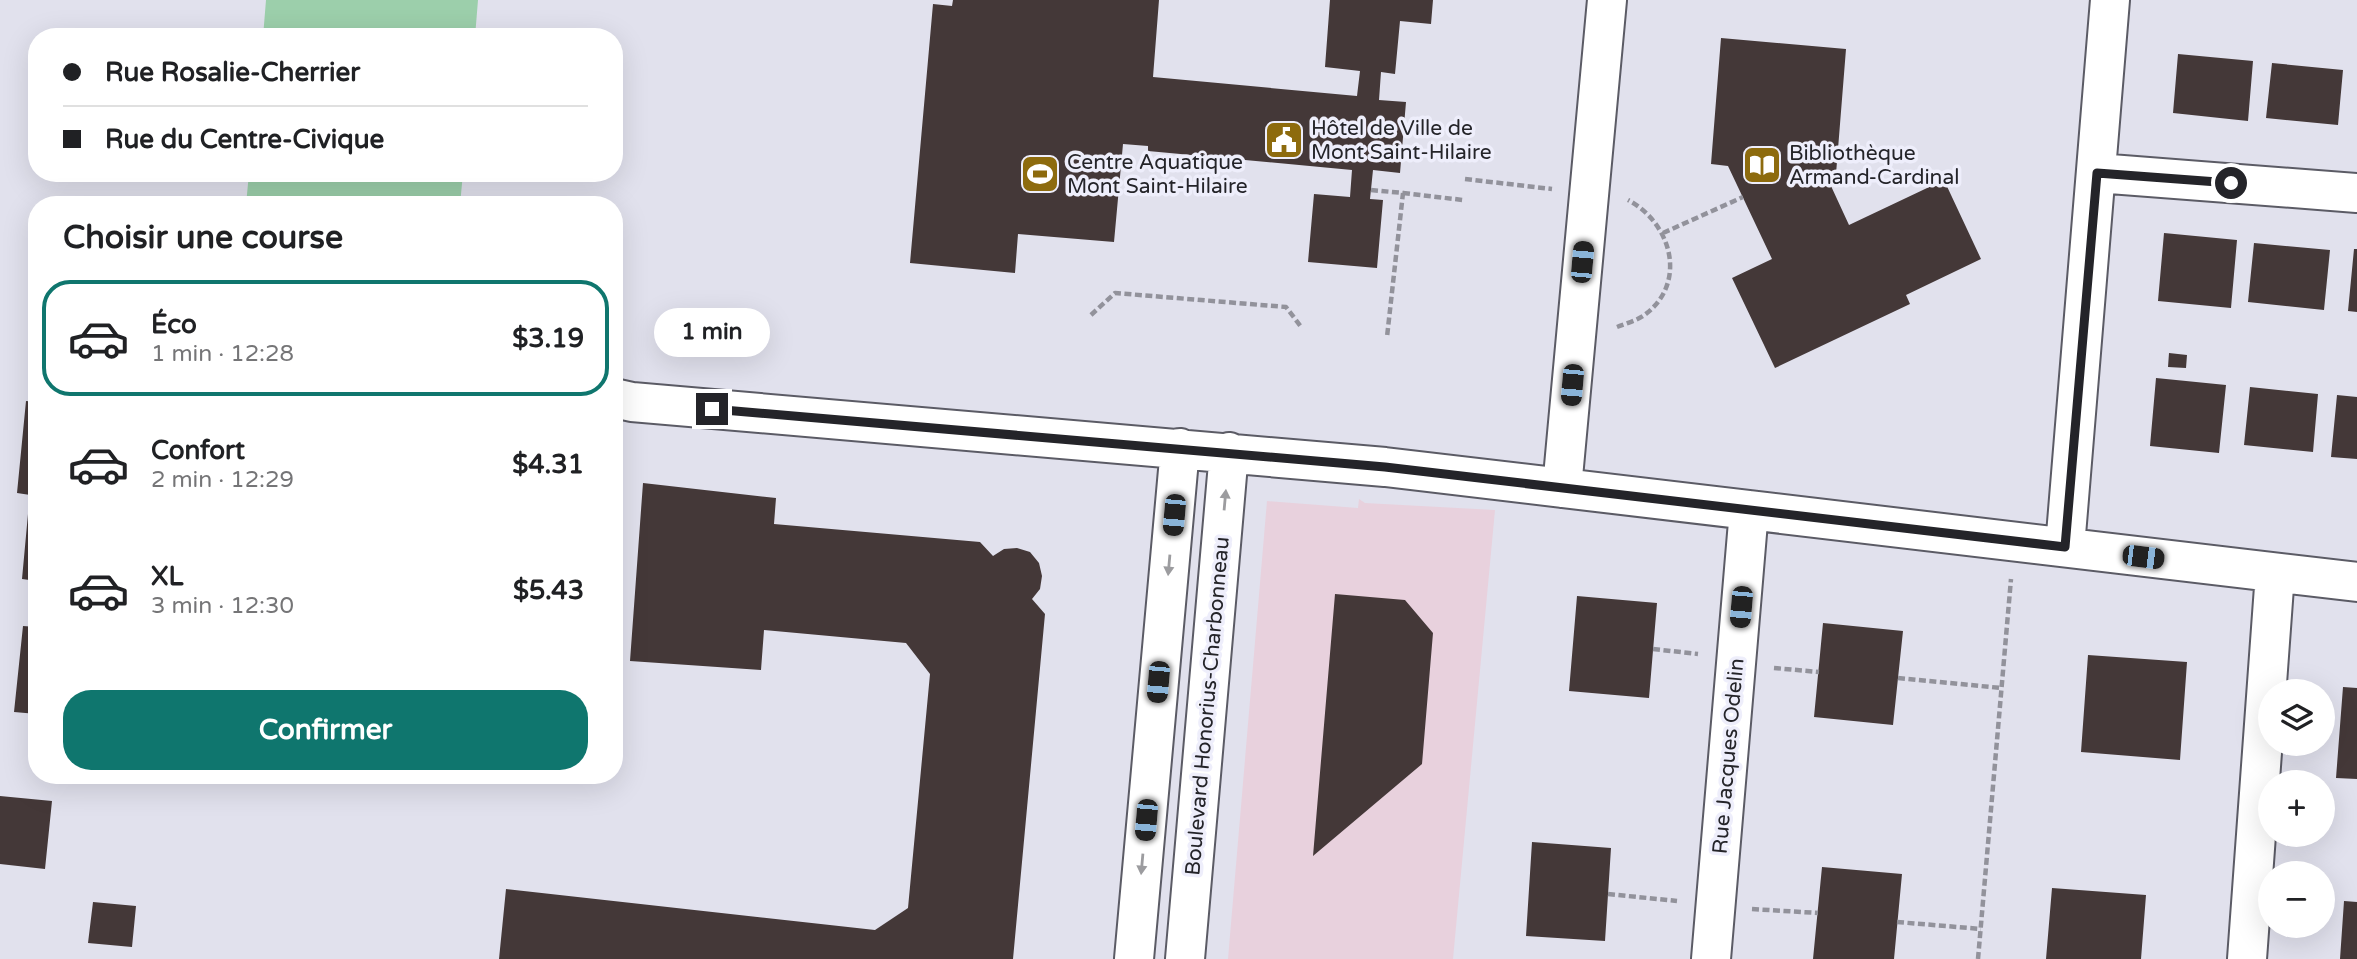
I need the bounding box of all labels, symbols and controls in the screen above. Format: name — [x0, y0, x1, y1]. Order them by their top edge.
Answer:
text: Rue Rosalie-Cherrier — [105, 57, 360, 88]
place label: Hôtel de Ville de Mont Saint-Hilaire — [1311, 116, 1492, 165]
public building icon: Hôtel de Ville de Mont Saint-Hilaire — [1263, 119, 1305, 161]
text: Rue du Centre-Civique — [105, 124, 384, 155]
place label: Bibliothèque Armand-Cardinal — [1789, 141, 1959, 190]
library icon: Bibliothèque Armand-Cardinal — [1741, 144, 1783, 186]
place label: Centre Aquatique Mont Saint-Hilaire — [1067, 150, 1248, 199]
sports icon: Centre Aquatique Mont Saint-Hilaire — [1019, 153, 1061, 195]
route start — [2215, 167, 2247, 199]
text: Choisir une course — [63, 219, 343, 257]
car — [1570, 240, 1595, 284]
icon: car — [67, 307, 130, 370]
callout: 1 min — [654, 308, 770, 356]
text: Éco — [151, 309, 197, 340]
text: 1 min — [681, 318, 743, 346]
text: $3.19 — [512, 323, 584, 354]
text: 1 min · 12:28 — [151, 340, 294, 368]
car — [1560, 363, 1585, 407]
route end — [696, 393, 728, 425]
icon: car — [67, 433, 130, 496]
text: Confort — [151, 435, 245, 466]
text: $4.31 — [512, 449, 584, 480]
text: 2 min · 12:29 — [151, 466, 294, 494]
one-way arrow — [1220, 489, 1231, 511]
car — [1162, 493, 1187, 537]
street label: Boulevard Honorius-Charbonneau — [1180, 536, 1235, 877]
car — [2121, 544, 2166, 570]
one-way arrow — [1163, 554, 1174, 576]
icon: car — [67, 559, 130, 622]
text: XL — [151, 561, 183, 592]
text: $5.43 — [513, 575, 584, 606]
car — [1729, 585, 1754, 629]
text: 3 min · 12:30 — [151, 592, 294, 620]
street label: Rue Jacques Odelin — [1707, 657, 1750, 855]
car — [1146, 660, 1171, 704]
map controls — [2258, 679, 2335, 938]
button: layers — [2258, 679, 2335, 756]
button: Confirmer — [63, 690, 588, 770]
button: + — [2258, 770, 2335, 847]
car — [1134, 798, 1159, 842]
one-way arrow — [1136, 854, 1147, 876]
button: − — [2258, 861, 2335, 938]

